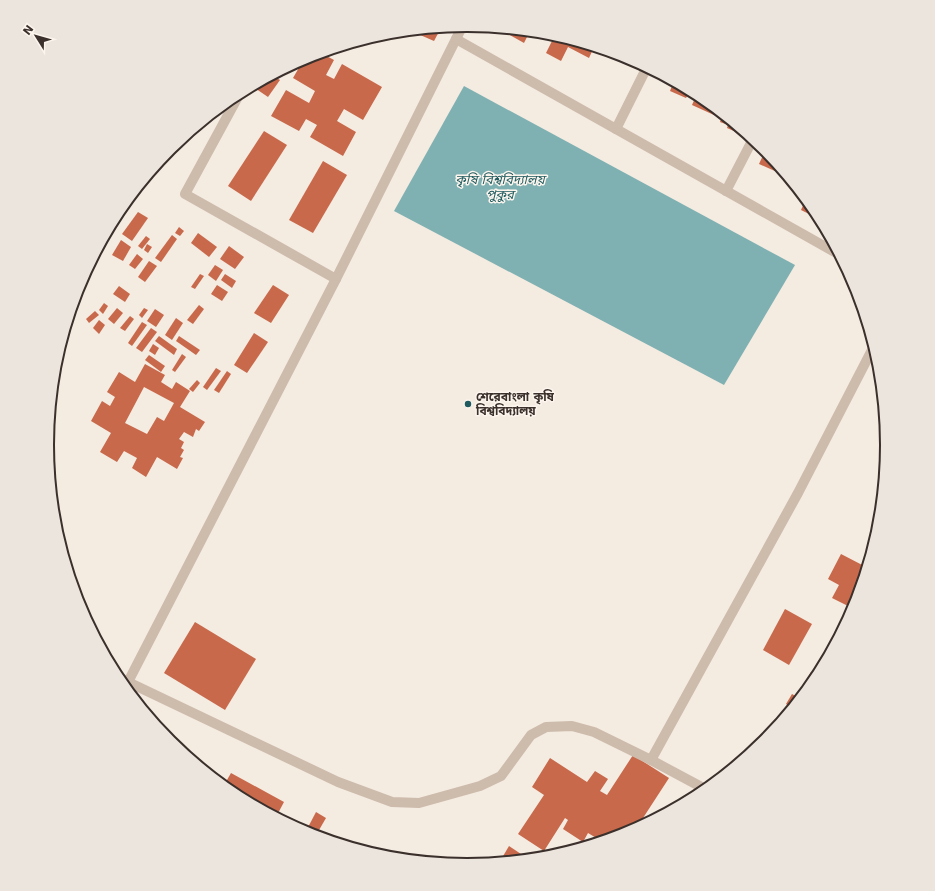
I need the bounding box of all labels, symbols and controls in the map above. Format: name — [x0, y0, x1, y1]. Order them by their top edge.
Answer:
north arrow — [16, 16, 56, 56]
text: N — [20, 23, 36, 38]
water label: কৃষি বিশ্ববিদ্যালয় পুকুর — [455, 172, 547, 202]
place label: শেরেবাংলা কৃষি বিশ্ববিদ্যালয় — [475, 389, 555, 418]
marker: শেরেবাংলা কৃষি বিশ্ববিদ্যালয় — [463, 399, 473, 409]

